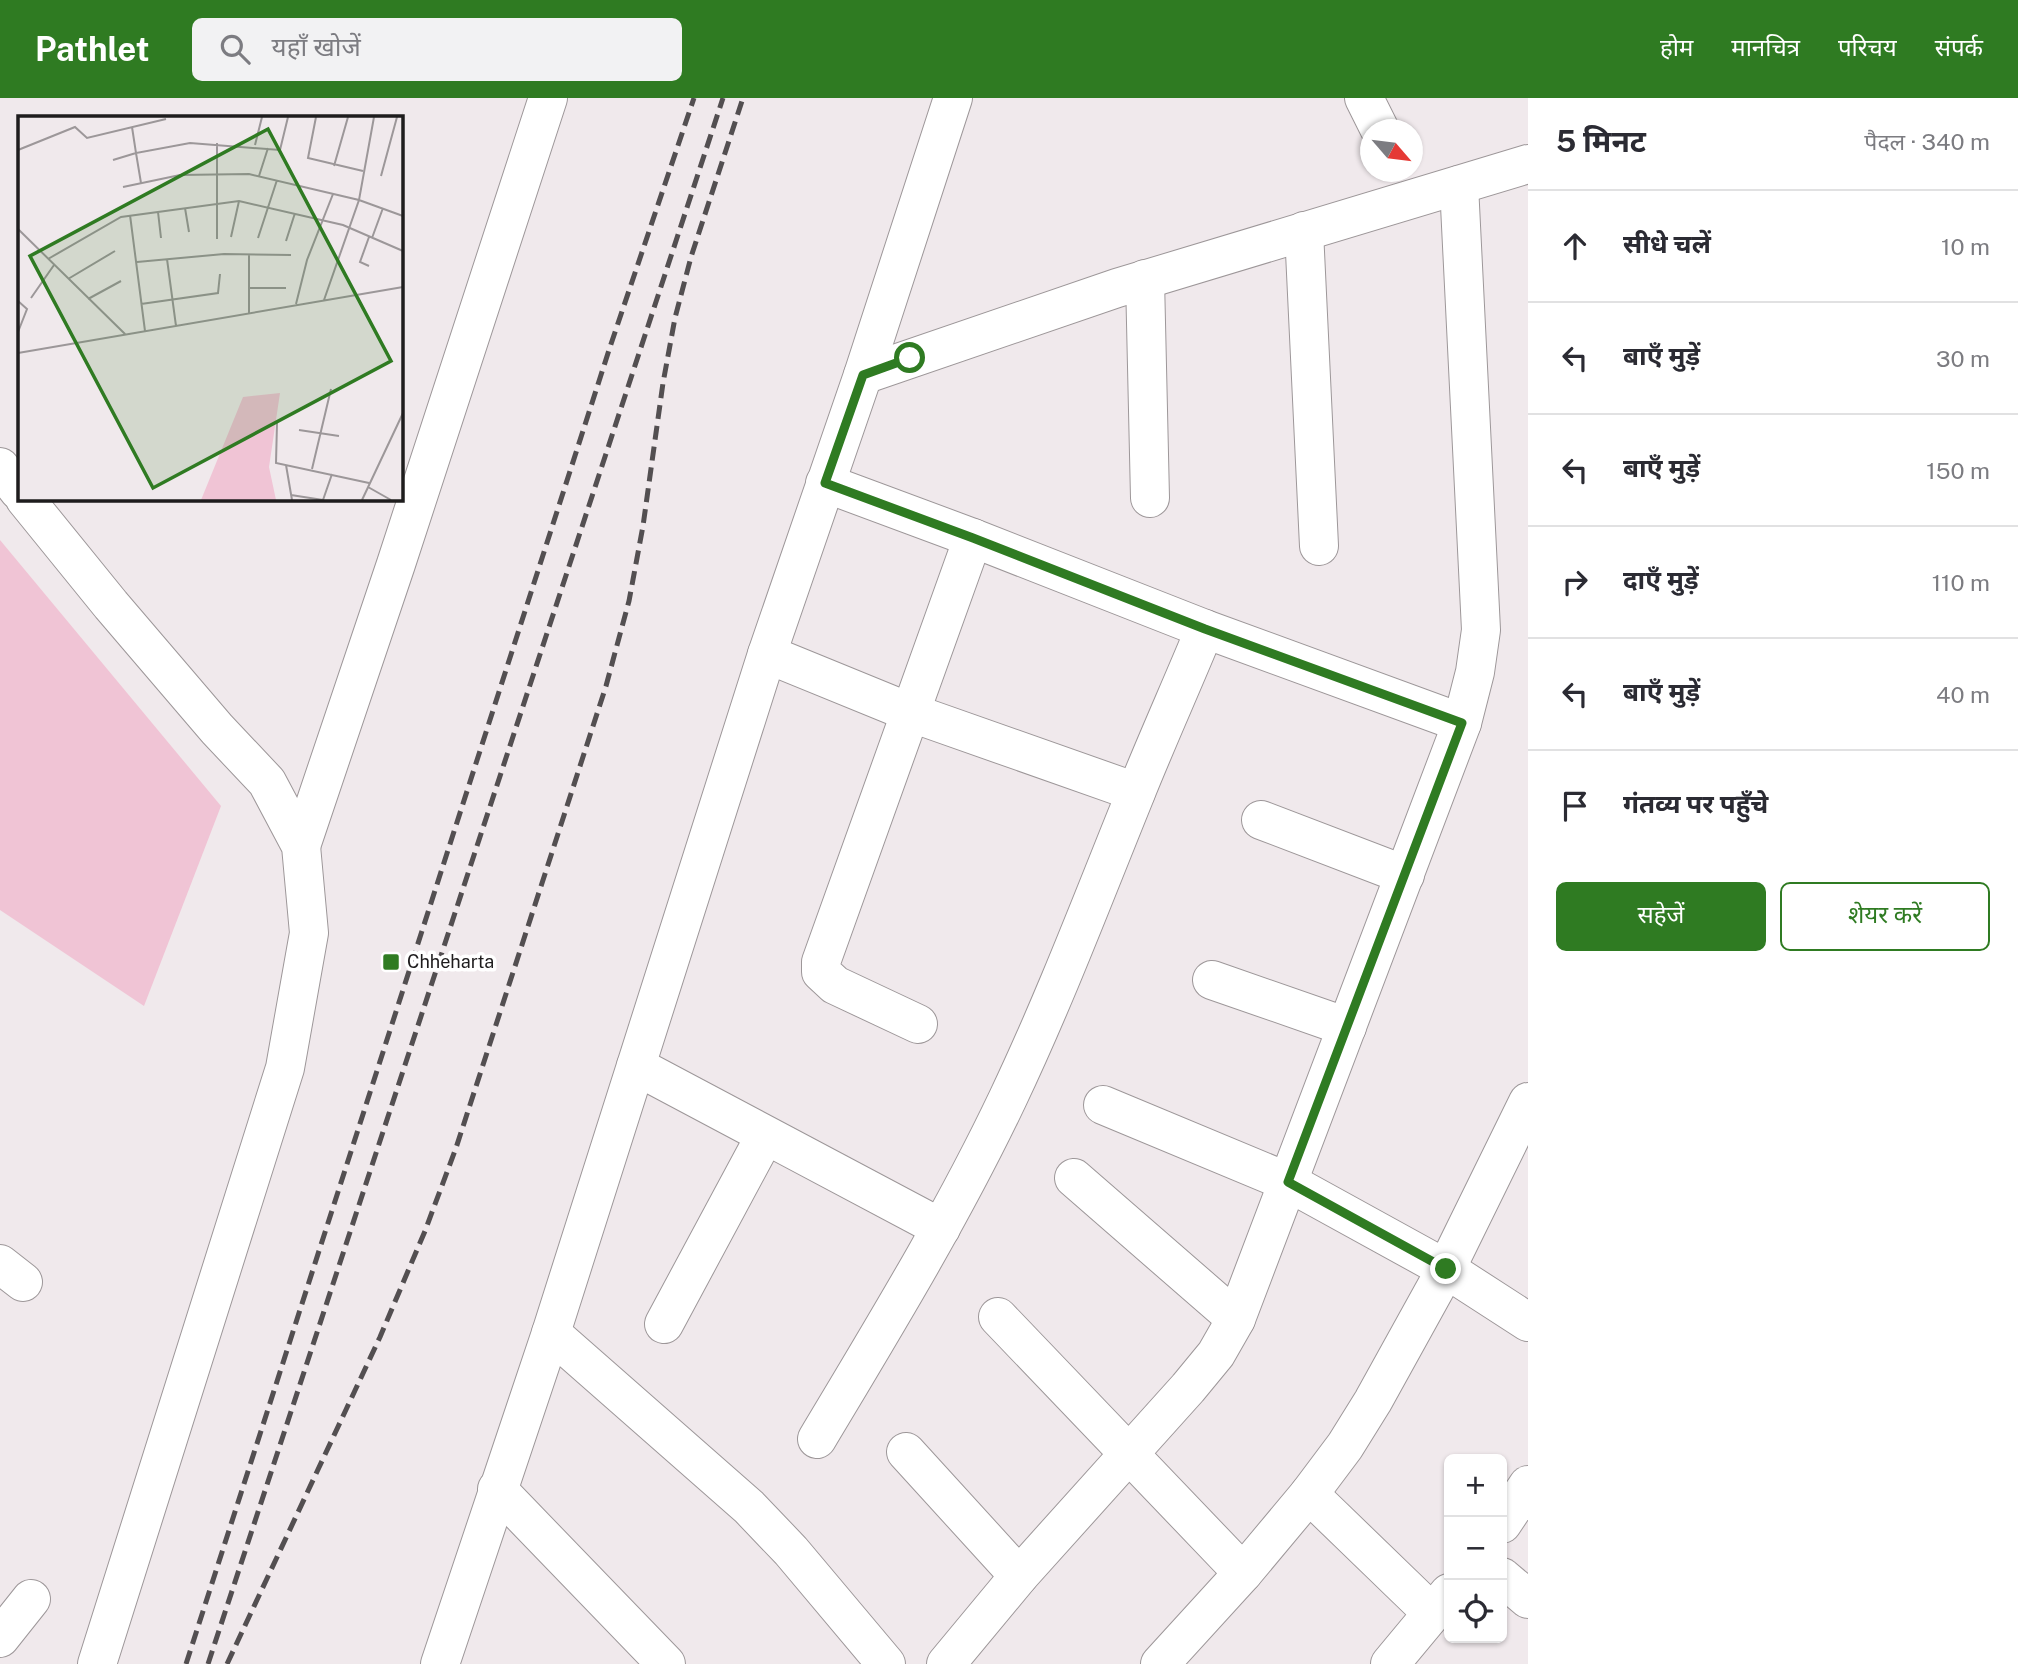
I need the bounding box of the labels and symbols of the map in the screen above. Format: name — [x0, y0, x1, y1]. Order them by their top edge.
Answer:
inset map — [18, 116, 402, 500]
north arrow — [1360, 119, 1423, 182]
route start — [894, 342, 925, 373]
place label: Chheharta — [407, 951, 494, 972]
marker: Chheharta — [381, 952, 401, 972]
route end — [1430, 1253, 1461, 1284]

